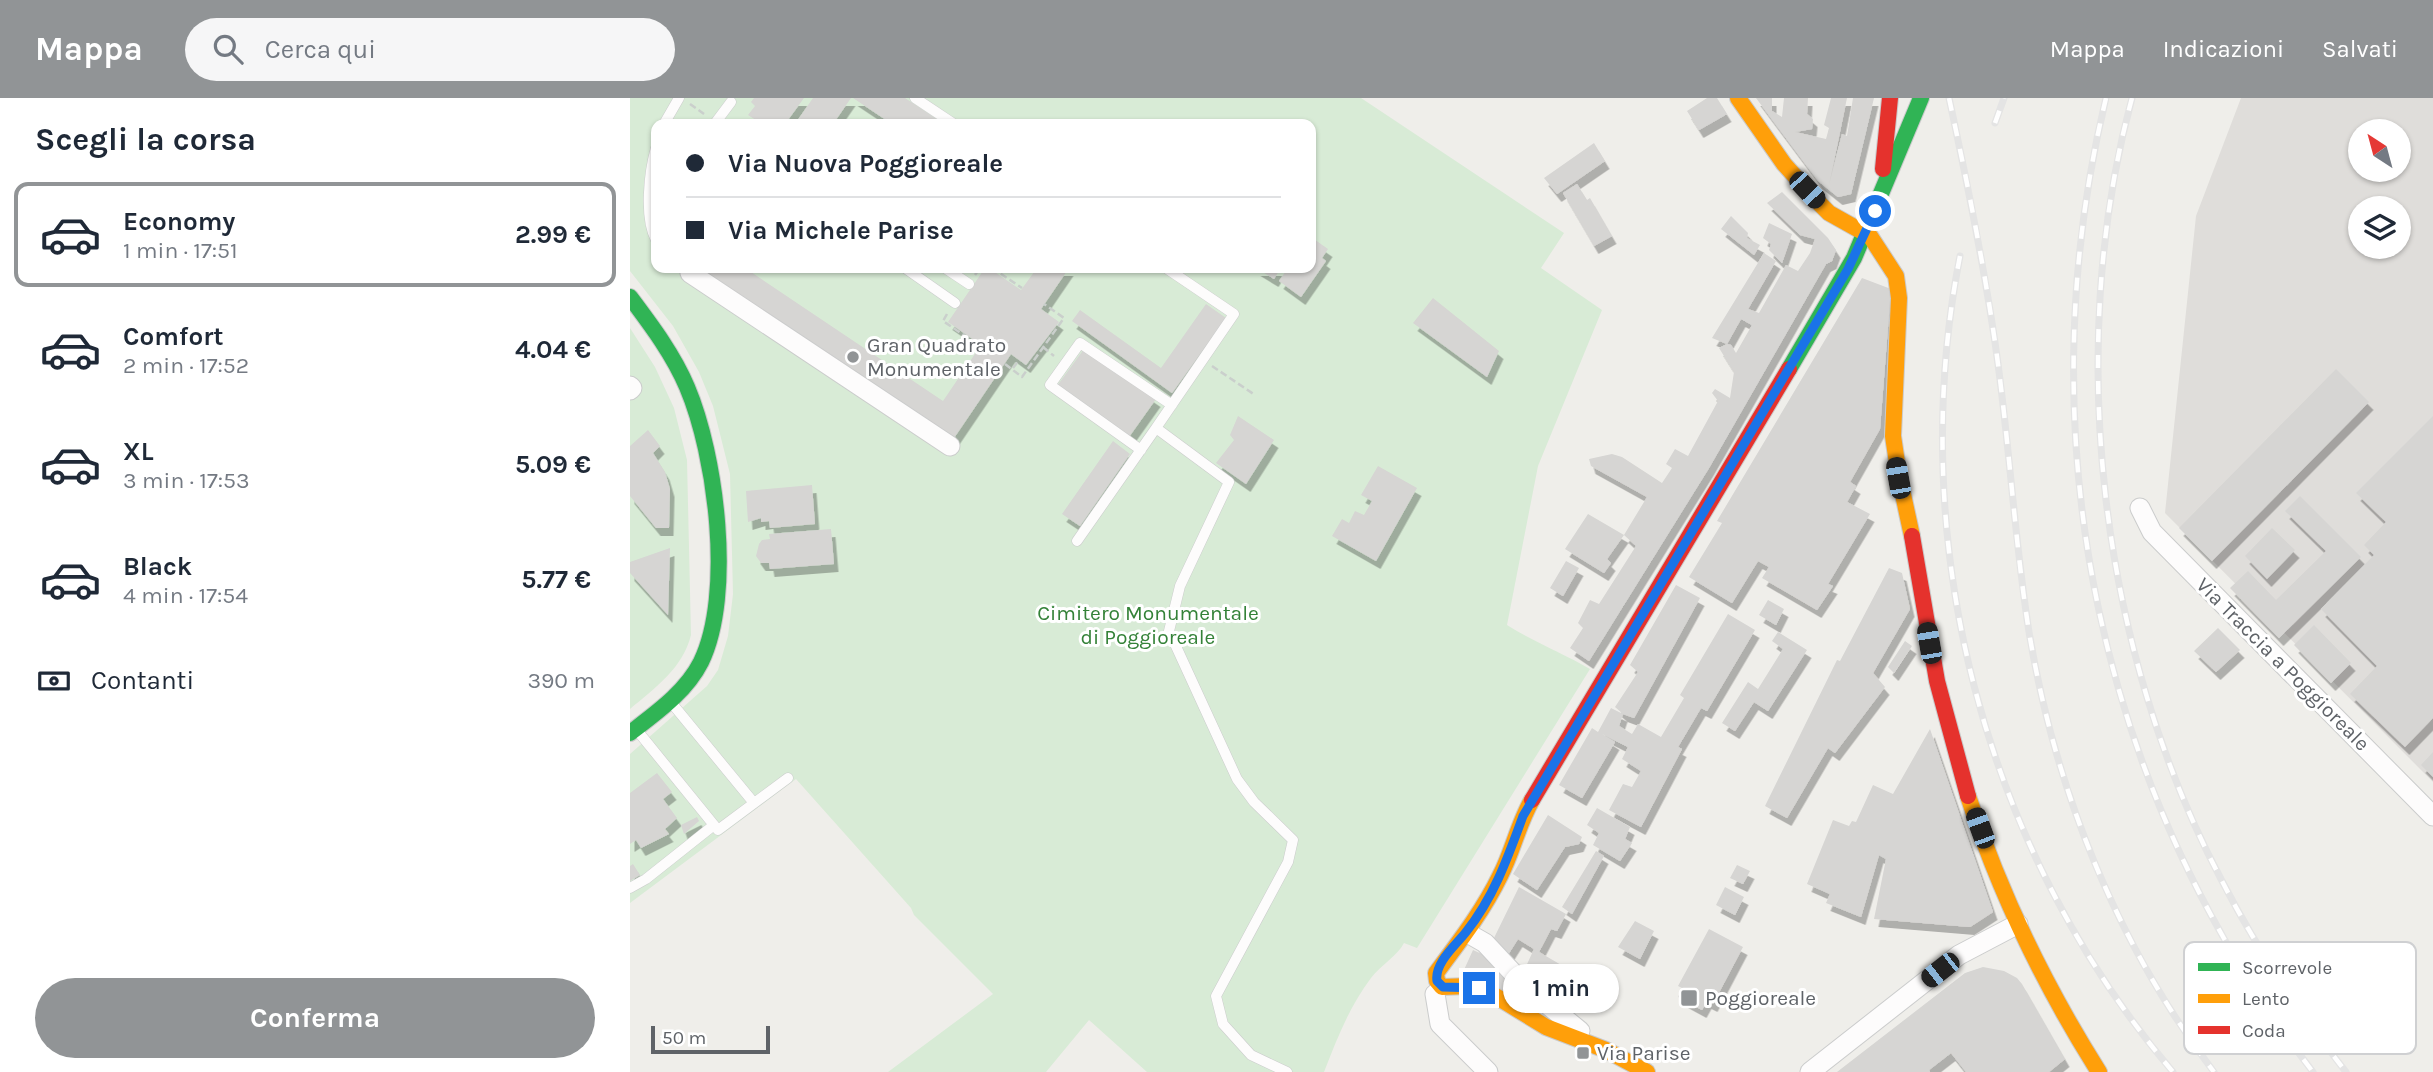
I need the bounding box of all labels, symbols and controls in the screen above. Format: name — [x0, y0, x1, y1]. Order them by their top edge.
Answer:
search box — [185, 18, 675, 81]
text: Mappa — [35, 30, 143, 68]
icon: search — [209, 30, 247, 68]
text: Cerca qui — [265, 34, 376, 65]
text: Mappa — [2050, 35, 2125, 63]
text: Indicazioni — [2163, 35, 2284, 63]
text: Salvati — [2322, 35, 2398, 63]
north arrow — [2348, 119, 2412, 182]
map controls — [2348, 119, 2411, 259]
text: Scegli la corsa — [35, 121, 256, 158]
text: Via Nuova Poggioreale — [728, 148, 1003, 179]
car — [1785, 167, 1830, 213]
route start — [1859, 195, 1891, 227]
button: layers — [2348, 196, 2411, 259]
icon: car — [39, 203, 102, 266]
text: Economy — [123, 206, 235, 237]
text: Via Michele Parise — [728, 215, 954, 246]
text: 2.99 € — [515, 219, 591, 250]
text: 1 min · 17:51 — [123, 237, 238, 264]
icon: car — [39, 318, 102, 381]
text: Comfort — [123, 321, 224, 352]
place label: Gran Quadrato Monumentale — [867, 333, 1006, 381]
text: 4.04 € — [515, 334, 591, 365]
marker: Gran Quadrato Monumentale — [845, 349, 861, 365]
text: 2 min · 17:52 — [123, 352, 249, 379]
icon: car — [39, 433, 102, 496]
text: XL — [123, 436, 154, 467]
text: 5.09 € — [515, 449, 591, 480]
car — [1885, 455, 1912, 501]
text: 3 min · 17:53 — [123, 467, 250, 494]
icon: car — [39, 548, 102, 611]
text: Black — [123, 551, 192, 582]
text: 5.77 € — [521, 564, 591, 595]
street label: Via Traccia a Poggioreale — [2191, 572, 2375, 756]
text: 4 min · 17:54 — [123, 582, 248, 609]
park label: Cimitero Monumentale di Poggioreale — [1037, 601, 1259, 649]
car — [1916, 620, 1943, 666]
icon: cash — [35, 662, 73, 700]
text: Contanti — [91, 665, 194, 696]
text: 390 m — [527, 667, 595, 694]
car — [1963, 805, 1998, 851]
legend — [2184, 942, 2416, 1054]
car — [1917, 949, 1964, 991]
text: Scorrevole — [2242, 957, 2332, 979]
callout: 1 min — [1504, 964, 1619, 1012]
route end — [1463, 972, 1495, 1004]
text: 1 min — [1532, 975, 1590, 1002]
button: Conferma — [35, 978, 595, 1058]
place label: Poggioreale — [1705, 986, 1816, 1010]
marker: Poggioreale — [1679, 988, 1699, 1008]
text: Lento — [2242, 988, 2290, 1010]
text: Coda — [2242, 1020, 2286, 1042]
scale bar — [651, 1023, 770, 1055]
text: 50 m — [662, 1027, 706, 1049]
place label: Via Parise — [1597, 1041, 1690, 1065]
marker: Via Parise — [1575, 1045, 1591, 1061]

